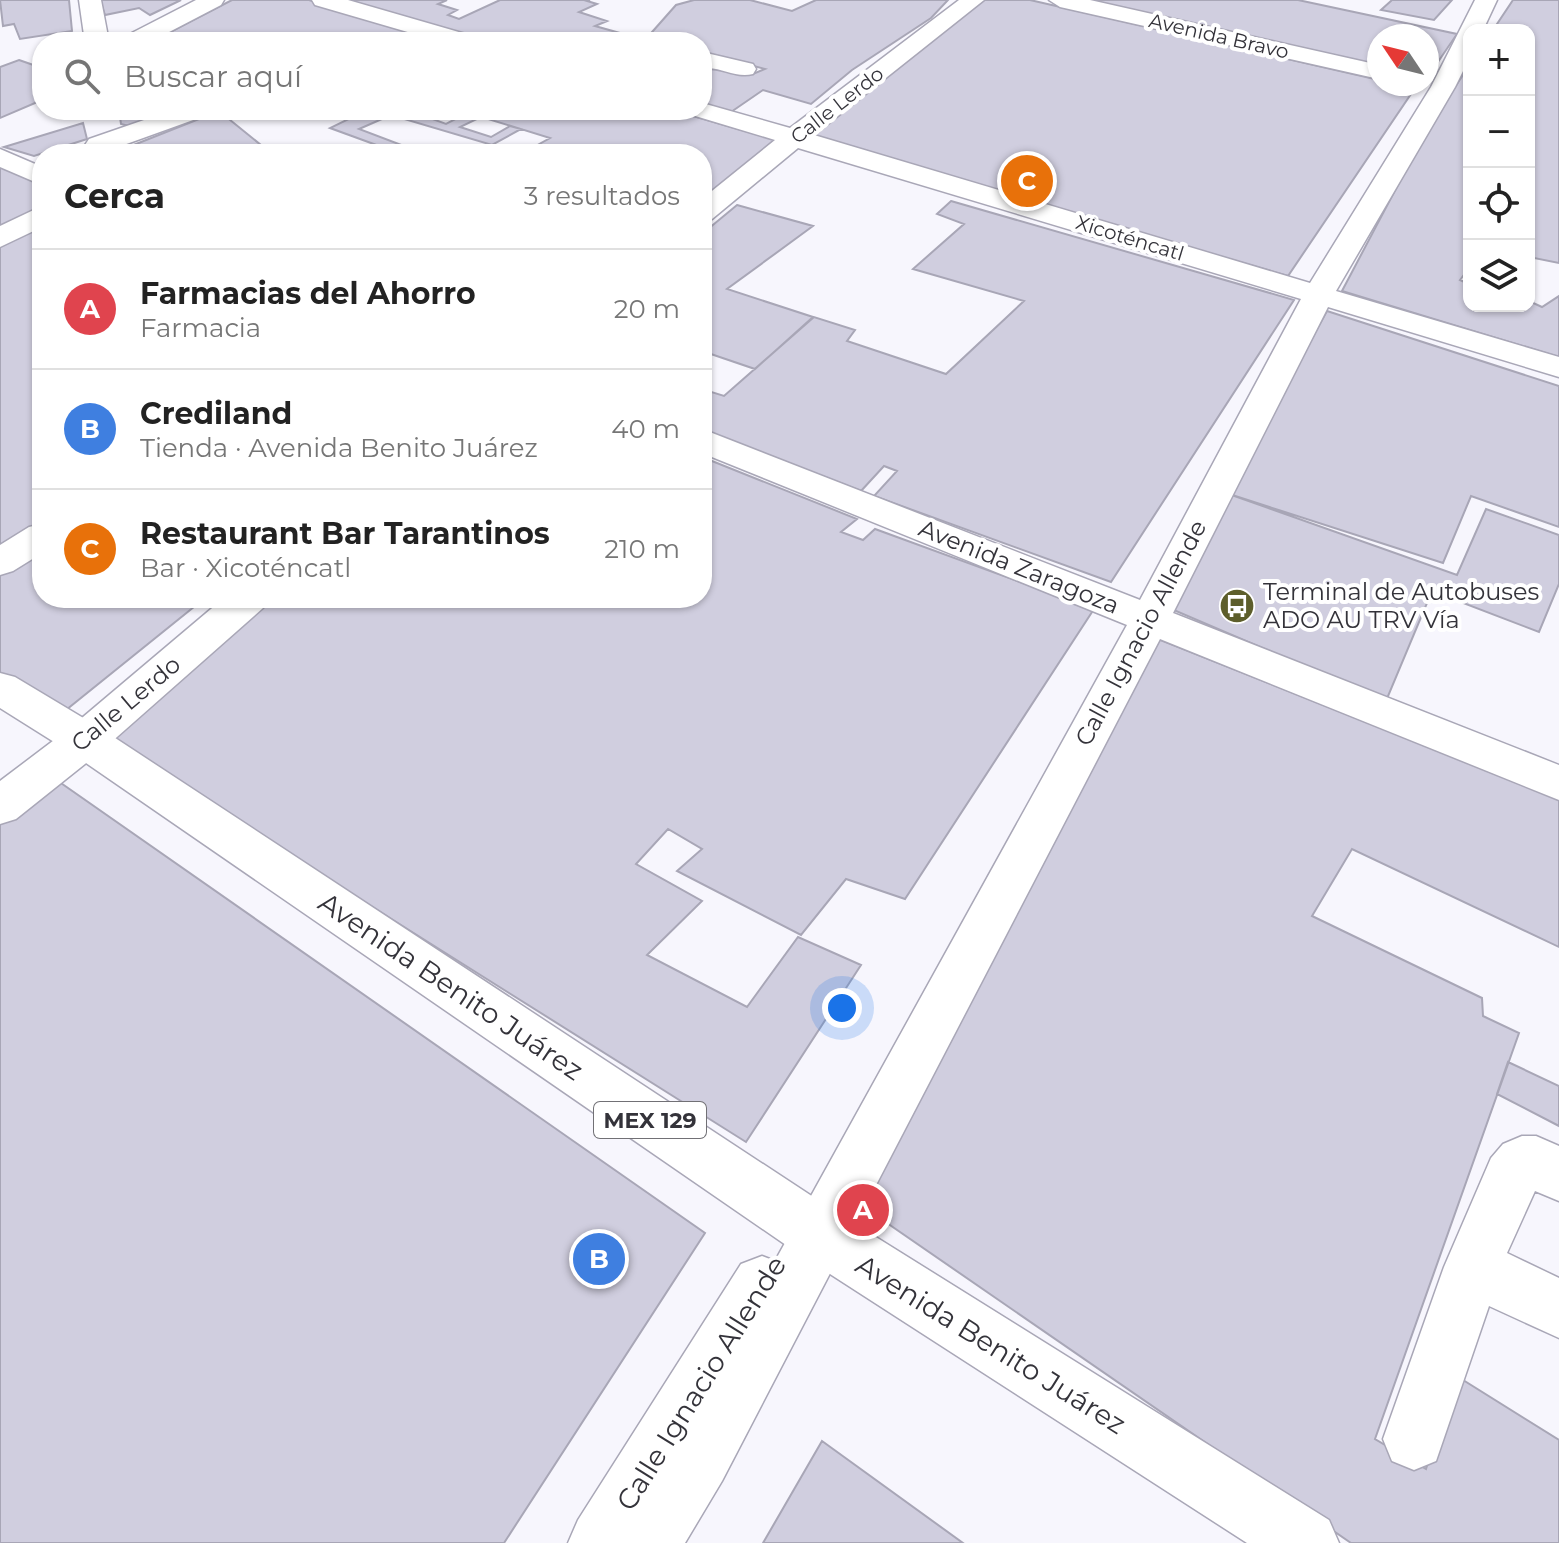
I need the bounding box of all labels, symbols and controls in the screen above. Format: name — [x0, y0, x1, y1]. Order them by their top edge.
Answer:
street label: Avenida Bravo — [1147, 8, 1291, 64]
north arrow — [1367, 24, 1439, 96]
map controls — [1463, 24, 1535, 312]
button: + — [1463, 24, 1535, 96]
search box — [32, 32, 712, 120]
icon: search — [60, 54, 104, 98]
text: Buscar aquí — [124, 58, 302, 95]
street label: Calle Lerdo — [786, 61, 888, 149]
button: − — [1463, 96, 1535, 168]
pin: C — [1001, 151, 1053, 211]
button: locate — [1463, 168, 1535, 240]
text: Cerca — [64, 175, 165, 217]
text: 3 resultados — [524, 180, 680, 212]
street label: Xicoténcatl — [1073, 210, 1187, 266]
button: layers — [1463, 240, 1535, 312]
text: Farmacias del Ahorro — [140, 275, 476, 312]
text: A — [80, 293, 100, 325]
text: 20 m — [614, 293, 680, 325]
text: Farmacia — [140, 312, 261, 344]
text: Crediland — [140, 395, 292, 432]
text: B — [80, 413, 100, 445]
text: 40 m — [611, 413, 680, 445]
text: Tienda · Avenida Benito Juárez — [140, 432, 538, 464]
street label: Avenida Zaragoza — [915, 513, 1124, 620]
text: Restaurant Bar Tarantinos — [140, 515, 550, 552]
street label: Calle Ignacio Allende — [1069, 515, 1212, 751]
text: C — [81, 533, 99, 565]
text: 210 m — [604, 533, 680, 565]
text: Bar · Xicoténcatl — [140, 552, 351, 584]
place label: Terminal de Autobuses ADO AU TRV Vía — [1263, 577, 1539, 634]
bus stop icon: Terminal de Autobuses ADO AU TRV Vía — [1218, 587, 1256, 625]
street label: Calle Lerdo — [65, 650, 186, 758]
street label: Avenida Benito Juárez — [312, 885, 590, 1087]
your location — [822, 988, 862, 1028]
road number: MEX 129 — [594, 1102, 706, 1138]
pin: A — [837, 1180, 889, 1240]
pin: B — [573, 1229, 625, 1289]
street label: Avenida Benito Juárez — [850, 1247, 1132, 1441]
street label: Calle Ignacio Allende — [609, 1250, 793, 1516]

